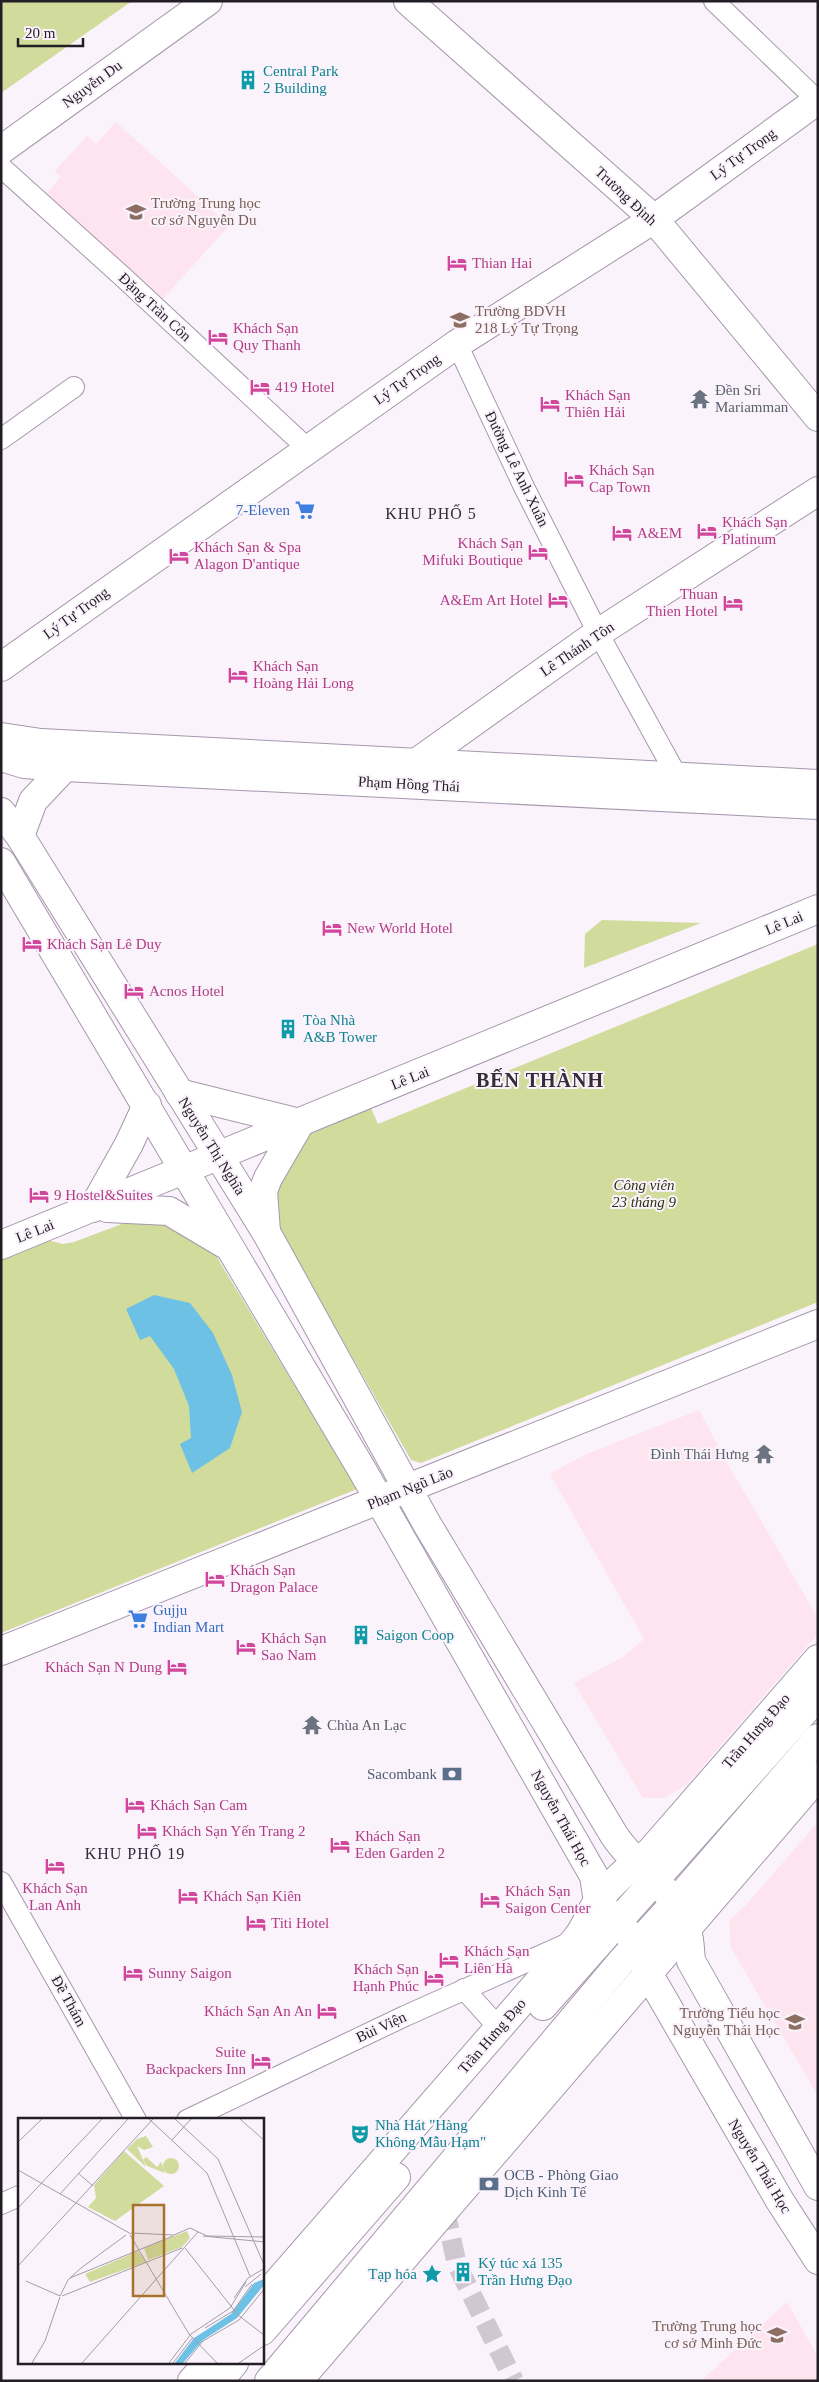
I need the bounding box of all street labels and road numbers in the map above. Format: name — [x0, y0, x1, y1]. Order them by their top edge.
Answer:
street label: Nguyễn Du — [59, 57, 125, 111]
street label: Lý Tự Trọng — [707, 125, 779, 183]
street label: Trương Định — [592, 163, 661, 229]
street label: Đặng Trần Côn — [116, 270, 195, 345]
street label: Lý Tự Trọng — [371, 350, 444, 408]
street label: Đường Lê Anh Xuân — [482, 409, 552, 530]
street label: Lý Tự Trọng — [40, 584, 112, 642]
street label: Lê Thánh Tôn — [537, 618, 617, 679]
street label: Phạm Hồng Thái — [358, 773, 460, 795]
street label: Lê Lai — [763, 908, 805, 938]
street label: Lê Lai — [389, 1063, 431, 1093]
street label: Nguyễn Thị Nghĩa — [175, 1094, 249, 1198]
street label: Lê Lai — [14, 1216, 56, 1246]
street label: Phạm Ngũ Lão — [365, 1464, 455, 1512]
street label: Trần Hưng Đạo — [719, 1690, 793, 1772]
street label: Nguyễn Thái Học — [528, 1767, 594, 1869]
street label: Ðề Thám — [48, 1973, 90, 2030]
street label: Trần Hưng Đạo — [455, 1995, 529, 2077]
street label: Bùi Viện — [353, 2008, 409, 2046]
street label: Nguyễn Thái Học — [726, 2116, 795, 2216]

